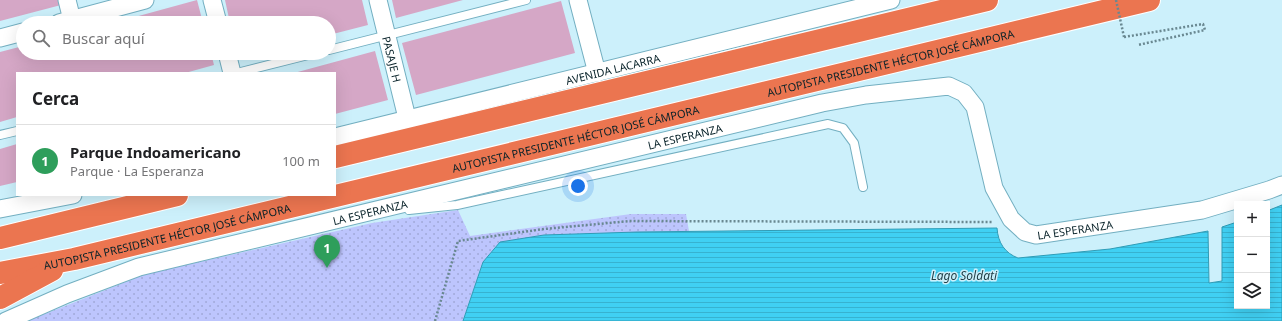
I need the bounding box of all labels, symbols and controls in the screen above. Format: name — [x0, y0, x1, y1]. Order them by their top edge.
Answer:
search box — [16, 16, 336, 60]
street label: AUTOPISTA PRESIDENTE HÉCTOR JOSÉ CÁMPORA — [765, 25, 1016, 99]
icon: search — [30, 27, 52, 49]
text: Buscar aquí — [62, 28, 145, 48]
street label: PASAJE H — [380, 35, 405, 84]
street label: AVENIDA LACARRA — [564, 50, 662, 87]
text: Cerca — [32, 87, 79, 110]
street label: AUTOPISTA PRESIDENTE HÉCTOR JOSÉ CÁMPORA — [450, 101, 701, 175]
street label: LA ESPERANZA — [646, 120, 725, 152]
text: Parque Indoamericano — [70, 142, 241, 162]
text: 1 — [41, 152, 49, 170]
text: 100 m — [282, 152, 320, 170]
text: Parque · La Esperanza — [70, 162, 204, 180]
your location — [568, 176, 588, 196]
street label: LA ESPERANZA — [331, 195, 410, 228]
street label: AUTOPISTA PRESIDENTE HÉCTOR JOSÉ CÁMPORA — [42, 199, 293, 272]
map controls — [1234, 201, 1270, 309]
button: + — [1234, 201, 1270, 237]
street label: LA ESPERANZA — [1036, 216, 1115, 242]
pin: 1 — [314, 235, 340, 268]
button: − — [1234, 237, 1270, 273]
water label: Lago Soldati — [931, 267, 998, 284]
button: layers — [1234, 273, 1270, 309]

